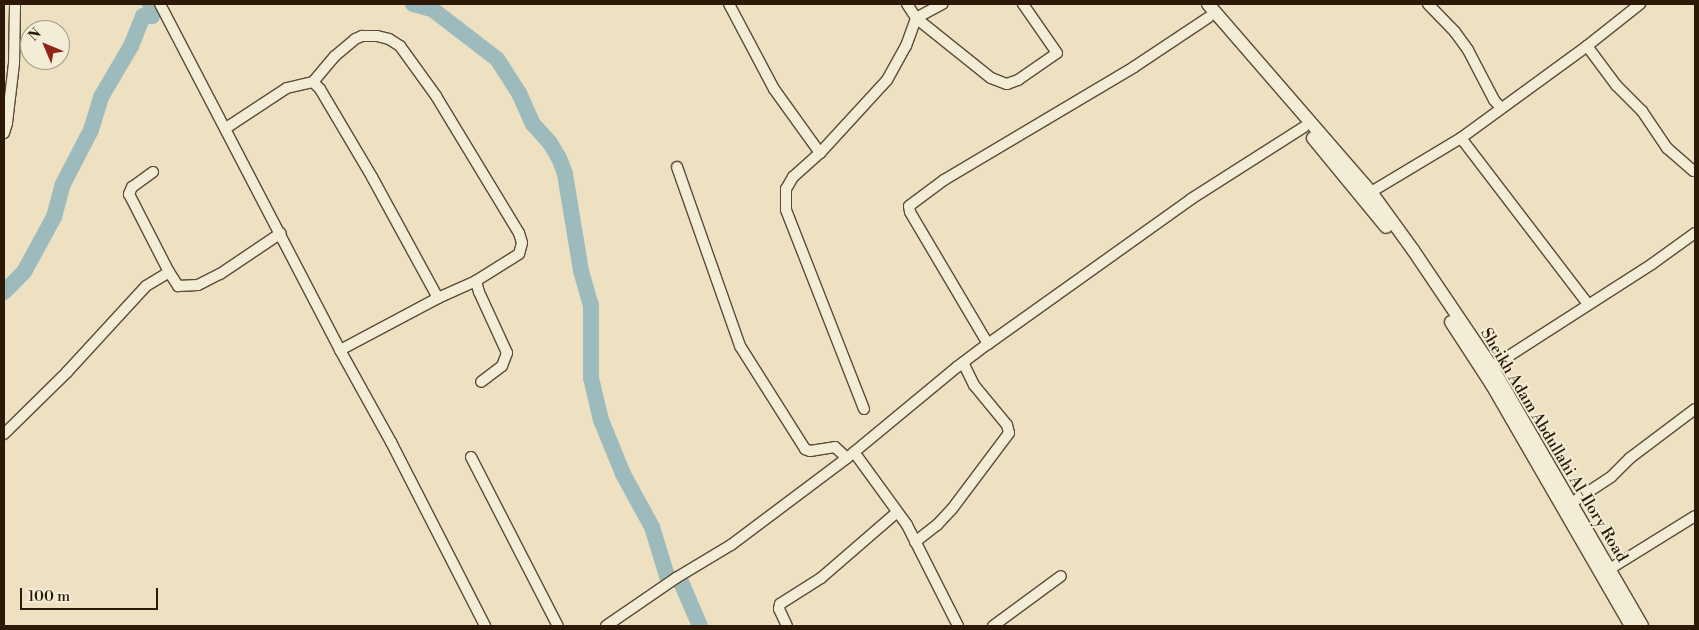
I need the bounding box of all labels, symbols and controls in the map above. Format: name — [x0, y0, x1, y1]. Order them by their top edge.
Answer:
north arrow — [20, 20, 70, 70]
text: N — [25, 25, 45, 45]
street label: Sheikh Adam Abdullahi Al-Ilory Road — [1476, 324, 1632, 566]
scale bar — [22, 578, 160, 610]
text: 100 m — [28, 587, 70, 606]

